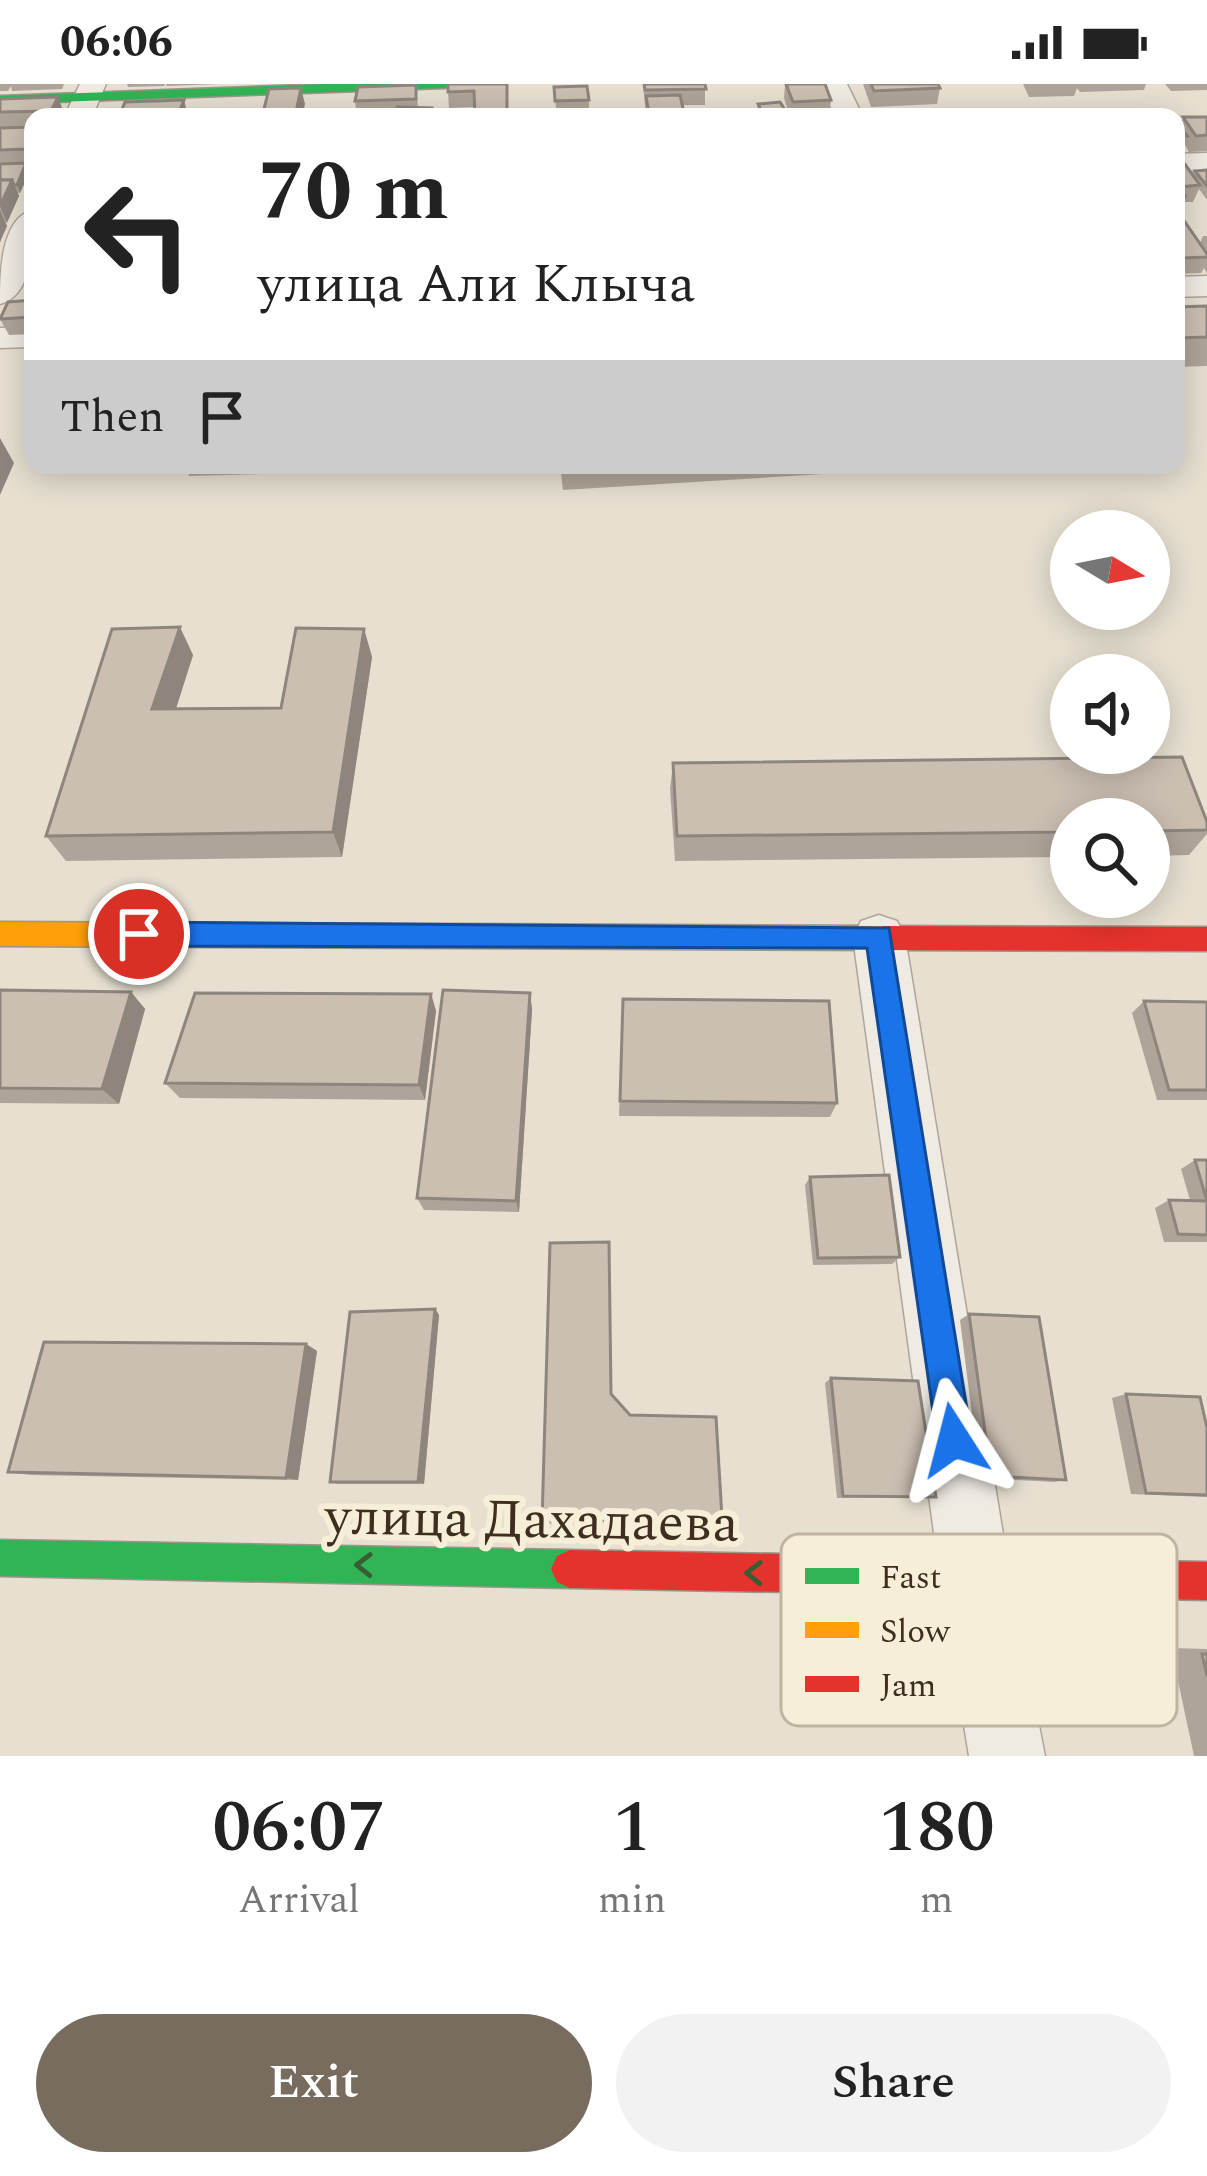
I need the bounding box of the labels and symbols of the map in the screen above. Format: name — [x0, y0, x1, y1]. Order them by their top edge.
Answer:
north arrow — [1050, 510, 1170, 630]
pin — [88, 883, 190, 985]
position arrow — [891, 1377, 1017, 1503]
street label: улица Дахадаева — [322, 1476, 740, 1566]
legend — [781, 1534, 1177, 1726]
one-way arrow — [354, 1553, 373, 1579]
text: Fast — [880, 1553, 941, 1603]
one-way arrow — [744, 1561, 763, 1587]
text: Slow — [880, 1607, 951, 1657]
text: Jam — [880, 1661, 936, 1711]

